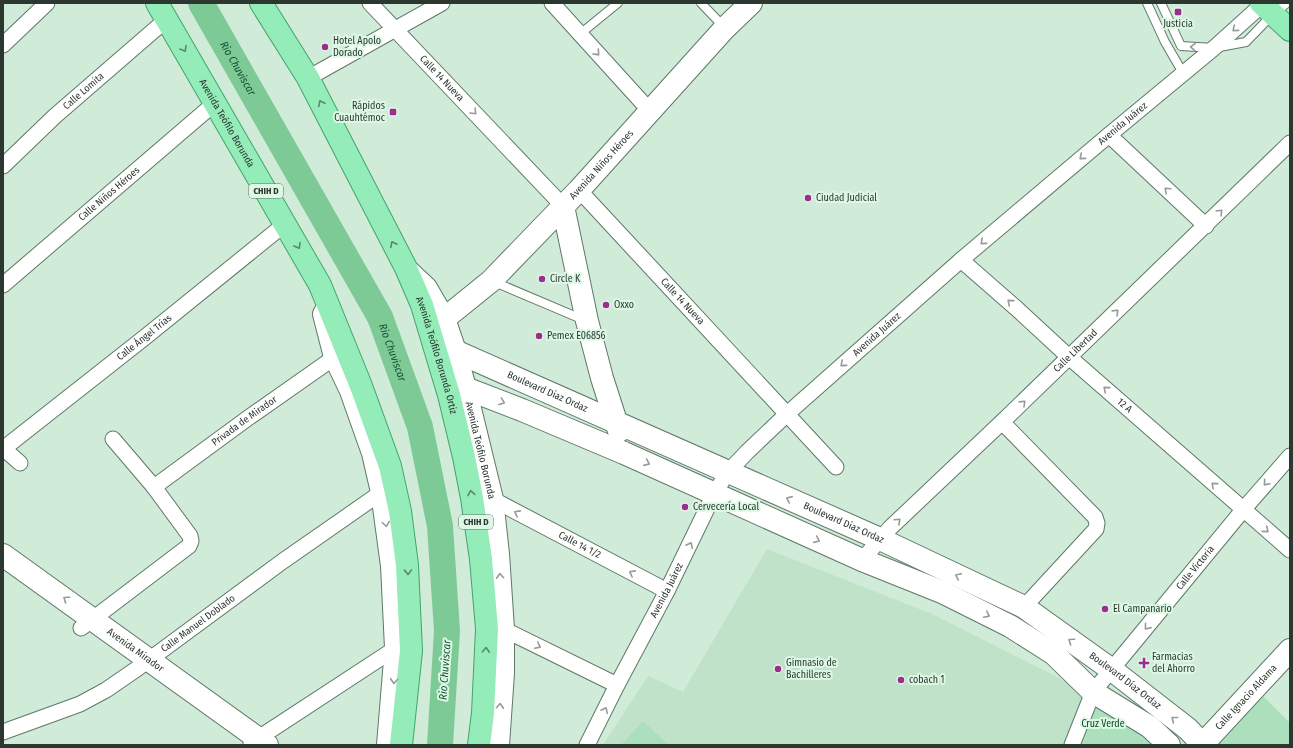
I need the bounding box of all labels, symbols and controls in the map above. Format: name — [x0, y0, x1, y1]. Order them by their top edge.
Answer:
marker: Justicia — [1173, 7, 1183, 17]
place label: Justicia — [1163, 18, 1193, 30]
one-way arrow — [1232, 24, 1240, 31]
place label: Hotel Apolo Dorado — [333, 35, 381, 59]
water label: Rio Chuviscar — [218, 39, 259, 99]
marker: Hotel Apolo Dorado — [320, 42, 330, 52]
one-way arrow — [1190, 42, 1196, 51]
one-way arrow — [180, 45, 187, 52]
one-way arrow — [592, 48, 600, 56]
street label: Calle 14 Nueva — [417, 53, 466, 104]
street label: Calle Lomita — [61, 70, 107, 112]
street label: Avenida Teófilo Borunda — [196, 77, 257, 170]
one-way arrow — [319, 100, 326, 107]
place label: Rápidos Cuauhtémoc — [334, 100, 386, 124]
street label: Avenida Juárez — [1096, 100, 1150, 148]
marker: Rápidos Cuauhtémoc — [388, 107, 398, 117]
one-way arrow — [469, 108, 476, 115]
street label: Avenida Niños Héroes — [567, 127, 636, 202]
one-way arrow — [1079, 153, 1087, 160]
street label: Calle Niños Héroes — [76, 164, 142, 223]
road number: CHIH D — [249, 184, 283, 198]
one-way arrow — [1164, 187, 1172, 195]
place label: Ciudad Judicial — [816, 192, 877, 204]
marker: Ciudad Judicial — [803, 193, 813, 203]
one-way arrow — [1215, 210, 1223, 217]
one-way arrow — [980, 237, 988, 244]
one-way arrow — [391, 241, 398, 248]
one-way arrow — [293, 242, 300, 249]
place label: Circle K — [550, 273, 581, 285]
marker: Circle K — [537, 274, 547, 284]
street label: Calle 14 Nueva — [658, 276, 707, 327]
street label: Avenida Teófilo Borunda Ortiz — [413, 295, 459, 415]
place label: Oxxo — [614, 299, 634, 311]
one-way arrow — [1007, 299, 1014, 306]
marker: Oxxo — [601, 300, 611, 310]
street label: Avenida Juárez — [850, 310, 903, 359]
one-way arrow — [1111, 310, 1119, 317]
street label: Calle Ángel Trías — [114, 312, 174, 363]
water label: Rio Chuviscar — [376, 322, 410, 384]
street label: Calle Libertad — [1051, 327, 1100, 375]
place label: Pemex E06856 — [547, 330, 605, 342]
marker: Pemex E06856 — [534, 331, 544, 341]
one-way arrow — [840, 360, 848, 367]
street label: Boulevard Díaz Ordaz — [505, 369, 590, 415]
one-way arrow — [1103, 387, 1110, 394]
street label: Privada de Mirador — [209, 393, 280, 448]
street label: 12 A — [1115, 396, 1135, 416]
one-way arrow — [498, 397, 505, 405]
street label: Avenida Teófilo Borunda — [463, 400, 498, 500]
one-way arrow — [1018, 400, 1025, 407]
one-way arrow — [643, 458, 650, 466]
one-way arrow — [1264, 478, 1271, 486]
one-way arrow — [1211, 482, 1218, 489]
one-way arrow — [468, 490, 476, 496]
one-way arrow — [786, 496, 793, 504]
place label: Cervecería Local — [693, 500, 759, 513]
street label: Boulevard Díaz Ordaz — [801, 500, 886, 546]
marker: Cervecería Local — [680, 502, 690, 512]
one-way arrow — [514, 510, 522, 517]
road number: CHIH D — [459, 515, 493, 529]
one-way arrow — [893, 518, 901, 526]
one-way arrow — [381, 521, 390, 527]
one-way arrow — [1262, 526, 1269, 533]
street label: Calle 14 1/2 — [556, 529, 603, 561]
one-way arrow — [812, 535, 820, 543]
one-way arrow — [685, 541, 693, 549]
street label: Calle Victoria — [1174, 543, 1217, 592]
street label: Avenida Juárez — [648, 561, 686, 620]
one-way arrow — [403, 569, 412, 575]
one-way arrow — [629, 570, 637, 578]
one-way arrow — [495, 573, 504, 579]
one-way arrow — [955, 573, 962, 581]
street label: Calle Manuel Doblado — [159, 592, 238, 655]
one-way arrow — [63, 597, 70, 604]
place label: El Campanario — [1113, 603, 1172, 615]
marker: El Campanario — [1100, 604, 1110, 614]
one-way arrow — [982, 610, 990, 618]
one-way arrow — [1145, 622, 1152, 630]
street label: Avenida Mirador — [105, 626, 166, 675]
water label: Rio Chuviscar — [436, 638, 454, 701]
one-way arrow — [1068, 638, 1075, 645]
one-way arrow — [534, 642, 541, 649]
one-way arrow — [482, 647, 490, 653]
street label: Boulevard Díaz Ordaz — [1087, 650, 1163, 712]
place label: Farmacias del Ahorro — [1152, 651, 1195, 675]
place label: Gimnasio de Bachilleres — [786, 657, 837, 681]
marker: Farmacias del Ahorro — [1139, 658, 1149, 668]
street label: Calle Ignacio Aldama — [1213, 662, 1280, 733]
marker: Gimnasio de Bachilleres — [773, 664, 783, 674]
place label: cobach 1 — [909, 674, 944, 686]
marker: cobach 1 — [896, 675, 906, 685]
one-way arrow — [389, 678, 398, 684]
one-way arrow — [496, 703, 505, 709]
one-way arrow — [600, 707, 608, 714]
one-way arrow — [1172, 716, 1179, 723]
park label: Cruz Verde — [1081, 718, 1125, 730]

